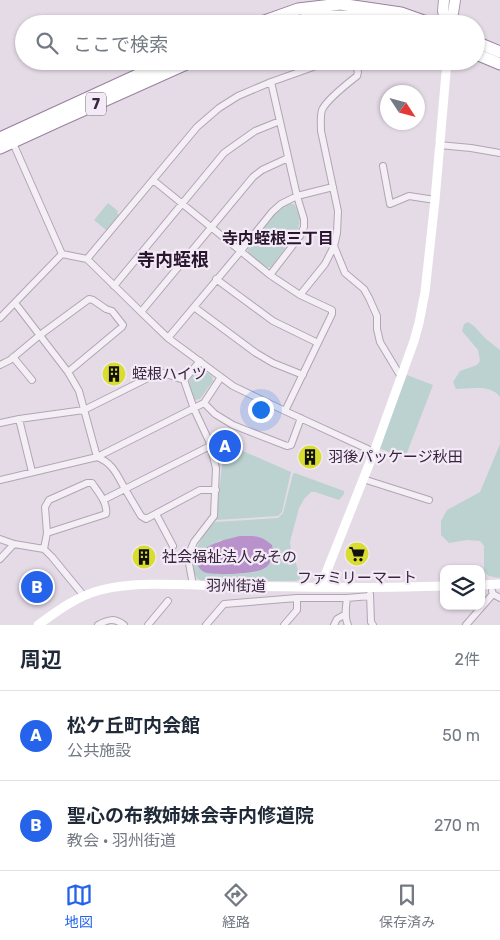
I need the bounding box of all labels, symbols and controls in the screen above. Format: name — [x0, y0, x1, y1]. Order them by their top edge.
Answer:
search box — [15, 15, 485, 70]
icon: search — [33, 29, 61, 57]
text: ここで検索 — [73, 33, 168, 56]
north arrow — [380, 85, 425, 130]
road number: 7 — [86, 92, 106, 116]
district label: 寺内蛭根三丁目 — [222, 229, 334, 248]
district label: 寺内蛭根 — [137, 249, 209, 271]
building icon: 蛭根ハイツ — [101, 361, 127, 387]
place label: 蛭根ハイツ — [132, 365, 207, 383]
your location — [248, 397, 274, 423]
pin: A — [209, 427, 241, 465]
building icon: 羽後パッケージ秋田 — [297, 444, 323, 470]
place label: 羽後パッケージ秋田 — [328, 448, 463, 466]
supermarket icon: ファミリーマート — [344, 541, 370, 567]
building icon: 社会福祉法人みその — [131, 544, 157, 570]
place label: 社会福祉法人みその — [162, 548, 297, 566]
map controls — [440, 565, 485, 610]
button: layers — [440, 565, 485, 610]
pin: B — [21, 568, 53, 606]
place label: ファミリーマート — [297, 569, 417, 587]
street label: 羽州街道 — [206, 576, 266, 596]
text: 周辺 — [20, 647, 62, 672]
text: 2件 — [455, 650, 480, 669]
text: 松ケ丘町内会館 — [67, 714, 200, 737]
text: A — [30, 726, 42, 745]
text: 50 m — [442, 726, 480, 745]
text: 公共施設 — [67, 741, 131, 760]
text: 聖心の布教姉妹会寺内修道院 — [67, 804, 314, 827]
text: B — [30, 816, 42, 835]
text: 270 m — [434, 816, 480, 835]
text: 教会 · 羽州街道 — [67, 831, 176, 850]
tab: 地図 — [65, 881, 93, 931]
tab: 経路 — [222, 881, 250, 931]
tab: 保存済み — [379, 881, 435, 931]

